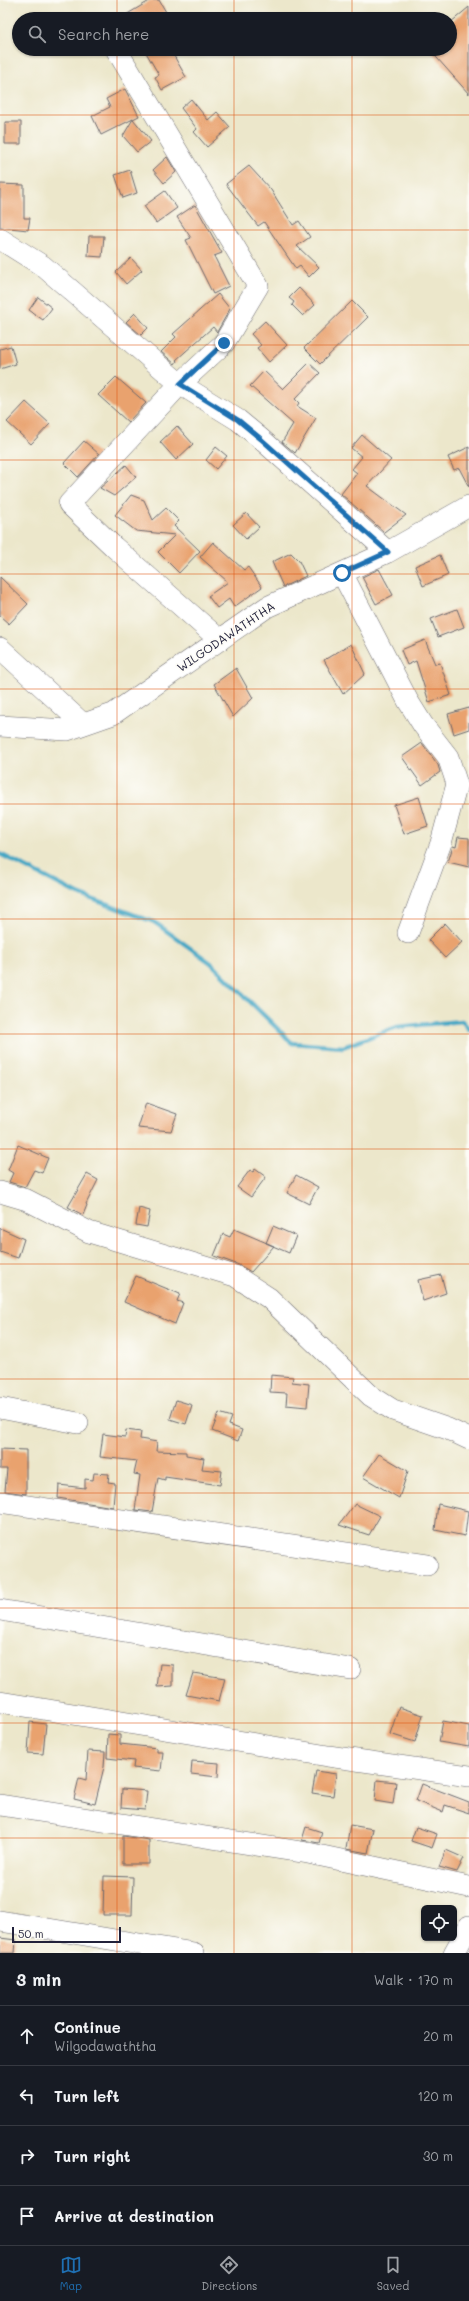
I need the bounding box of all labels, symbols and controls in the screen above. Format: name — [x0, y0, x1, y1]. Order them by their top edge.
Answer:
search box — [12, 12, 457, 56]
icon: search — [26, 23, 48, 45]
text: Search here — [58, 24, 149, 44]
route end — [215, 334, 233, 352]
route start — [333, 564, 351, 582]
street label: WILGODAWATHTHA — [173, 597, 277, 675]
map controls — [421, 1905, 457, 1941]
button: locate — [421, 1905, 457, 1941]
scale bar — [12, 1925, 121, 1944]
text: 50 m — [18, 1926, 44, 1941]
text: 3 min — [16, 1968, 61, 1990]
text: Walk · 170 m — [374, 1971, 453, 1988]
text: Continue — [54, 2017, 121, 2037]
icon: ahead — [16, 2025, 38, 2047]
text: 20 m — [423, 2027, 453, 2044]
text: Wilgodawaththa — [54, 2037, 157, 2054]
icon: left — [16, 2085, 38, 2107]
text: Turn left — [54, 2086, 119, 2106]
text: 120 m — [417, 2087, 453, 2104]
icon: right — [16, 2145, 38, 2167]
text: Turn right — [54, 2146, 131, 2166]
text: 30 m — [423, 2147, 453, 2164]
icon: arrive — [16, 2205, 38, 2227]
text: Arrive at destination — [54, 2206, 214, 2226]
tab: Map — [60, 2254, 82, 2293]
tab: Directions — [201, 2254, 257, 2293]
tab: Saved — [377, 2254, 409, 2293]

